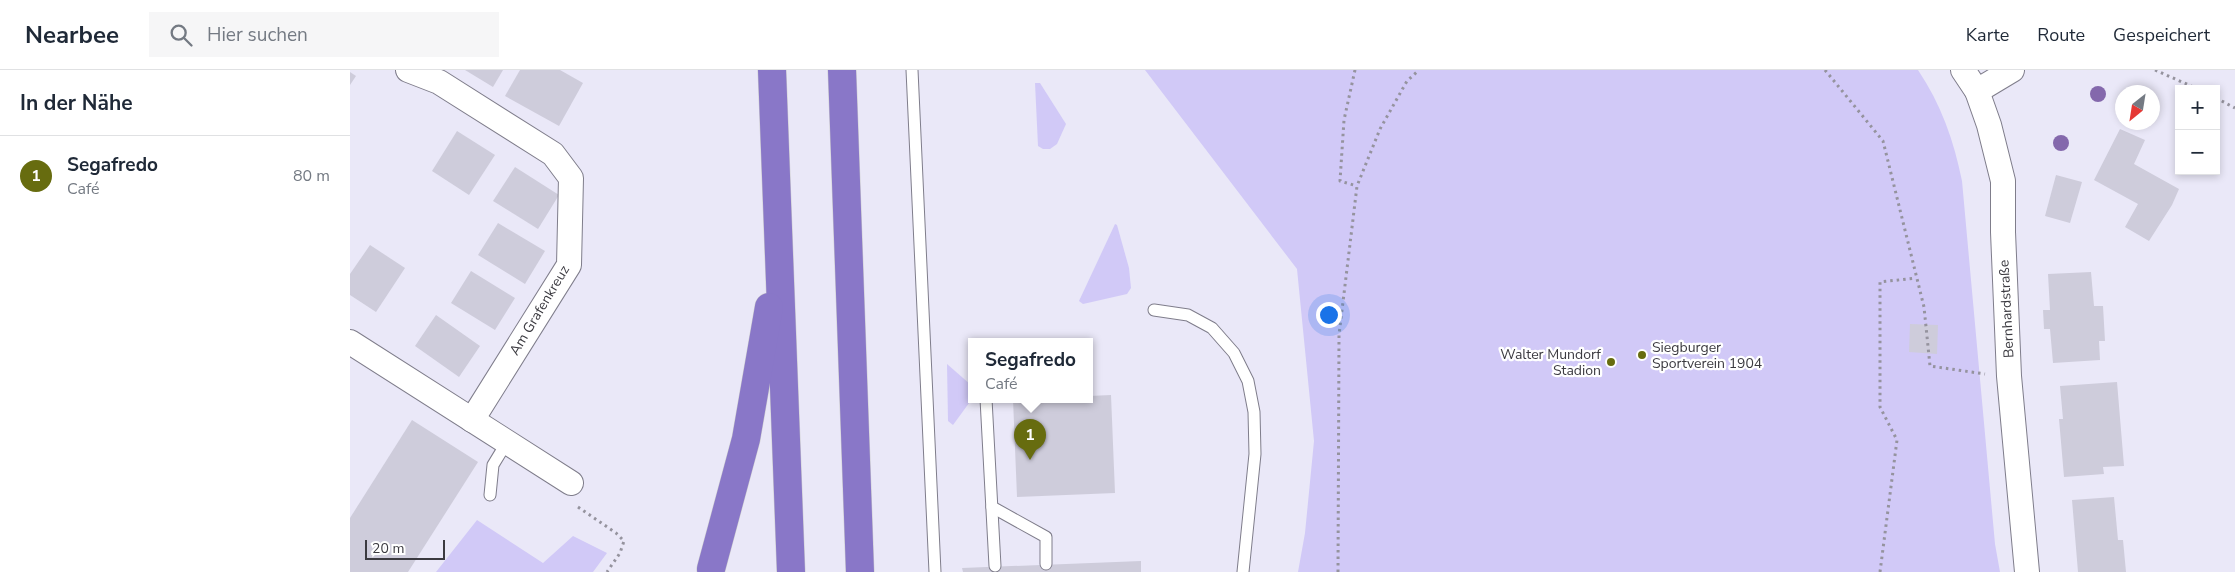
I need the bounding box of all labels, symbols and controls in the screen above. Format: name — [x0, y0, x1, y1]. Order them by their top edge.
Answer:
search box — [149, 12, 499, 57]
text: Nearbee — [25, 19, 119, 51]
icon: search — [167, 21, 195, 49]
text: Hier suchen — [207, 22, 308, 48]
text: Karte — [1966, 23, 2009, 47]
text: Route — [2037, 23, 2085, 47]
text: Gespeichert — [2113, 23, 2210, 47]
north arrow — [2115, 85, 2160, 130]
map controls — [2175, 85, 2220, 175]
button: + — [2175, 85, 2220, 130]
text: In der Nähe — [20, 89, 133, 117]
button: − — [2175, 130, 2220, 175]
text: Segafredo — [67, 152, 158, 178]
text: 1 — [31, 165, 41, 187]
text: 80 m — [293, 165, 330, 187]
text: Café — [67, 178, 100, 200]
street label: Bernhardstraße — [1994, 259, 2019, 359]
street label: Am Grafenkreuz — [505, 261, 574, 359]
your location — [1316, 302, 1342, 328]
popup — [968, 338, 1093, 403]
place label: Siegburger Sportverein 1904 — [1652, 338, 1762, 373]
place label: Walter Mundorf Stadion — [1500, 345, 1601, 380]
text: Segafredo — [985, 347, 1076, 373]
marker: Siegburger Sportverein 1904 — [1636, 349, 1648, 361]
marker: Walter Mundorf Stadion — [1605, 356, 1617, 368]
text: Café — [985, 373, 1018, 395]
pin: 1 — [1014, 419, 1046, 460]
scale bar — [365, 537, 445, 560]
text: 20 m — [372, 539, 404, 558]

